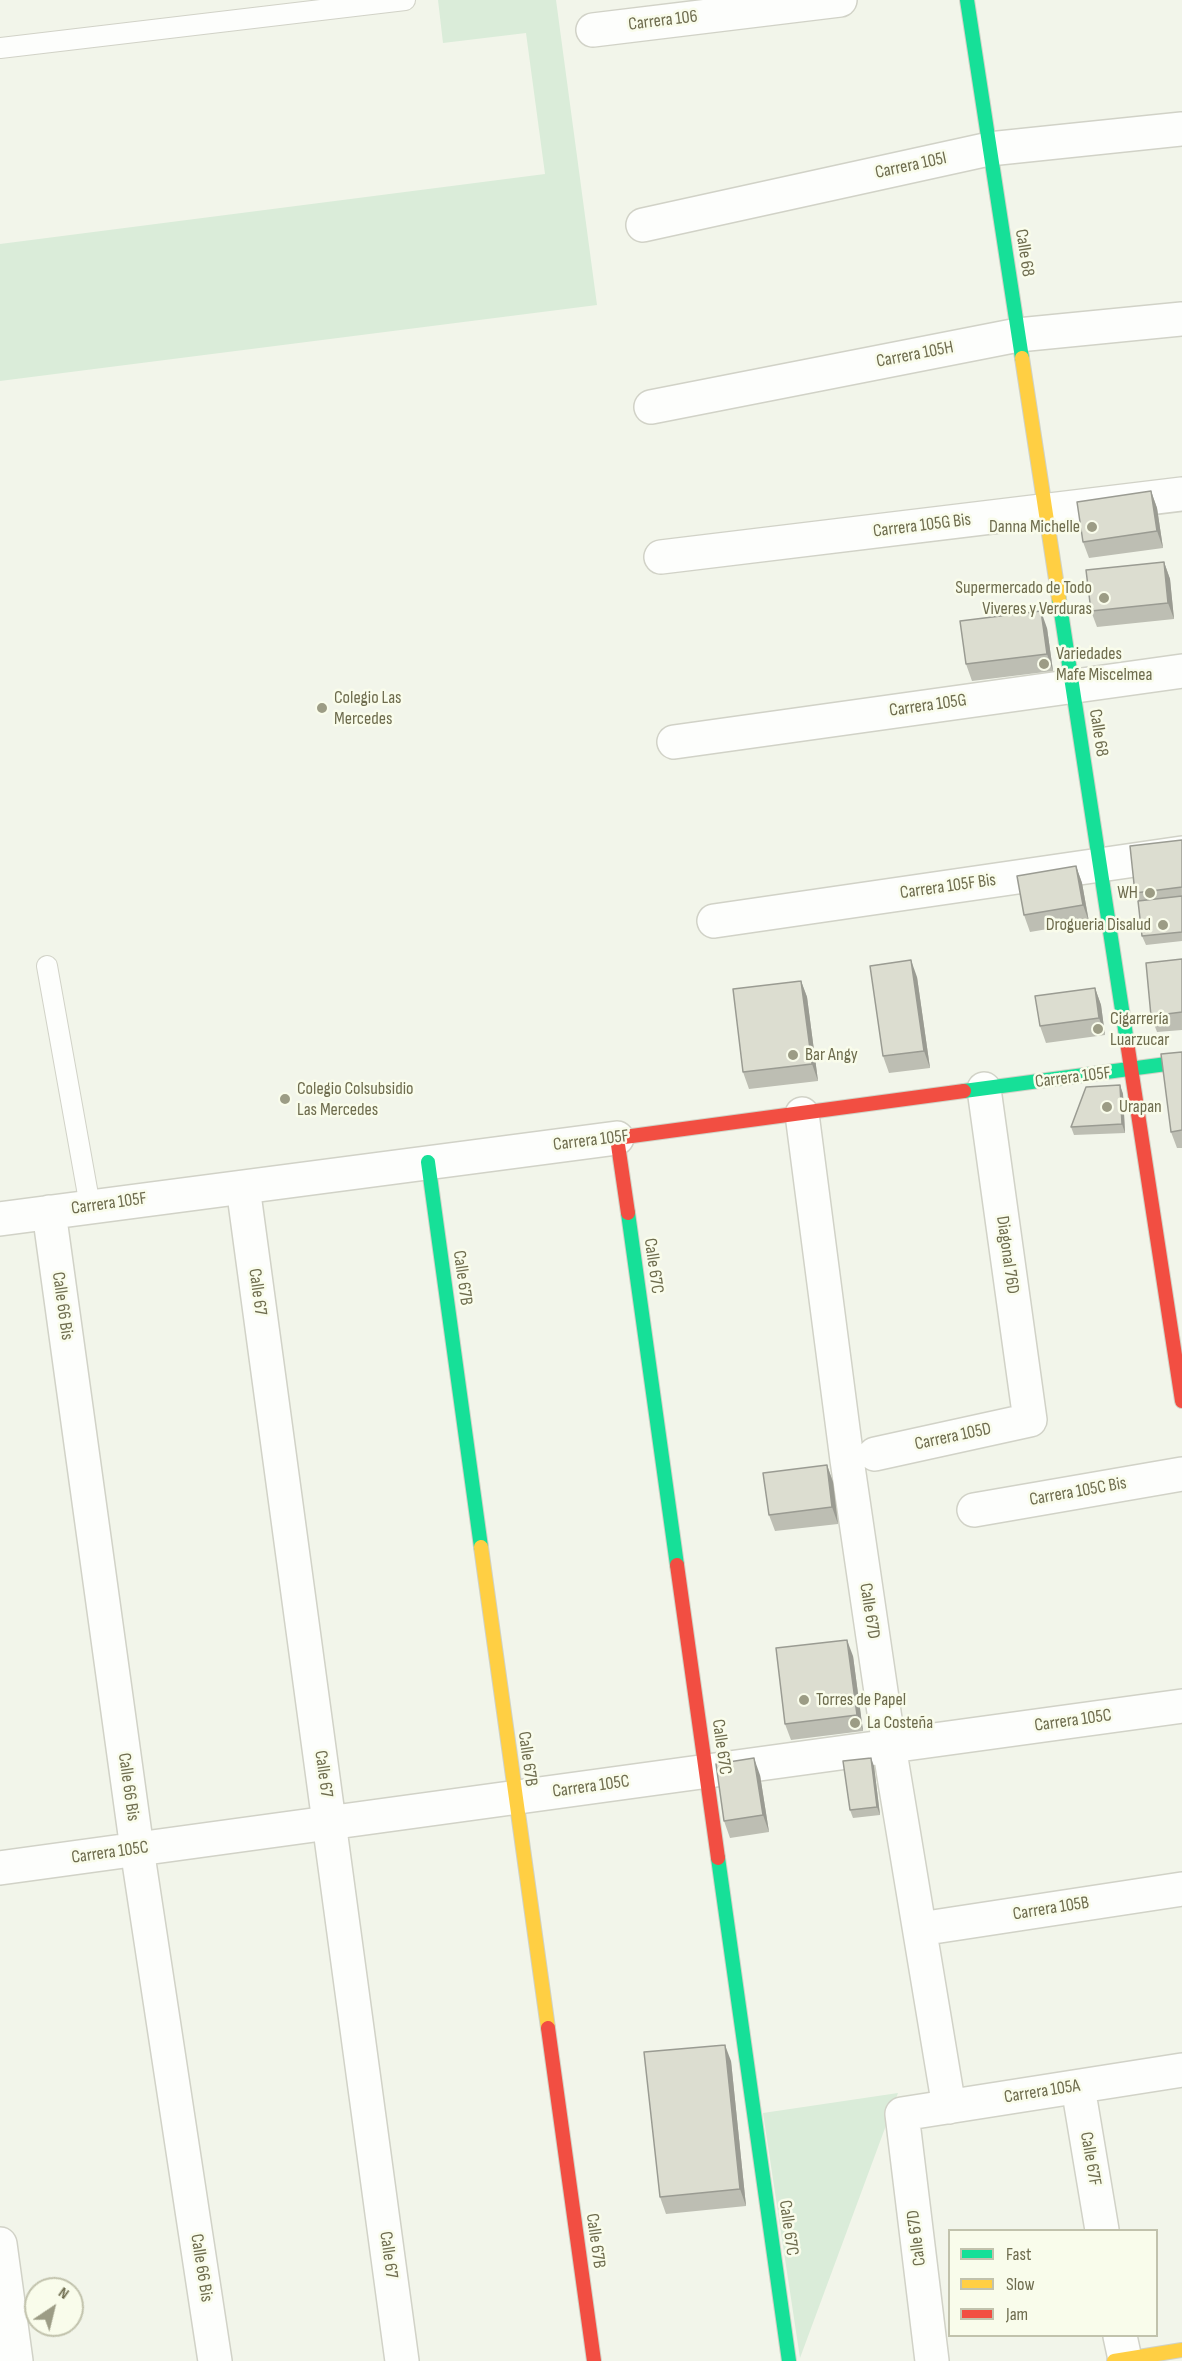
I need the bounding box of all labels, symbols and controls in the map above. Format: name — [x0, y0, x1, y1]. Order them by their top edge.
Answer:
street label: Carrera 106 — [627, 6, 699, 36]
street label: Carrera 105I — [873, 148, 949, 184]
street label: Calle 68 — [1010, 228, 1038, 278]
street label: Carrera 105H — [875, 337, 955, 373]
street label: Carrera 105G Bis — [872, 509, 972, 543]
place label: Danna Michelle — [989, 516, 1080, 538]
marker: Danna Michelle — [1085, 520, 1099, 534]
place label: Supermercado de Todo Viveres y Verduras — [955, 577, 1092, 620]
marker: Supermercado de Todo Viveres y Verduras — [1097, 591, 1111, 605]
place label: Variedades Mafe Miscelmea — [1056, 643, 1152, 686]
marker: Variedades Mafe Miscelmea — [1037, 657, 1051, 671]
place label: Colegio Las Mercedes — [334, 687, 402, 730]
street label: Carrera 105G — [888, 690, 968, 722]
marker: Colegio Las Mercedes — [315, 701, 329, 715]
street label: Calle 68 — [1084, 708, 1112, 758]
street label: Carrera 105F Bis — [899, 870, 997, 904]
place label: WH — [1117, 882, 1138, 904]
marker: WH — [1143, 886, 1157, 900]
place label: Drogueria Disalud — [1046, 914, 1151, 936]
marker: Drogueria Disalud — [1156, 918, 1170, 932]
place label: Cigarrería Luarzucar — [1110, 1008, 1169, 1050]
marker: Cigarrería Luarzucar — [1091, 1022, 1105, 1036]
place label: Bar Angy — [805, 1044, 858, 1066]
marker: Bar Angy — [786, 1048, 800, 1062]
street label: Carrera 105F — [1034, 1063, 1112, 1093]
place label: Colegio Colsubsidio Las Mercedes — [297, 1078, 413, 1120]
marker: Colegio Colsubsidio Las Mercedes — [278, 1092, 292, 1106]
place label: Urapan — [1119, 1096, 1162, 1118]
marker: Urapan — [1100, 1100, 1114, 1114]
street label: Carrera 105F — [552, 1126, 630, 1156]
street label: Carrera 105F — [70, 1188, 148, 1220]
street label: Diagonal 76D — [991, 1215, 1023, 1295]
street label: Calle 67C — [638, 1237, 668, 1295]
street label: Calle 67B — [447, 1249, 477, 1307]
street label: Calle 67 — [243, 1267, 271, 1317]
street label: Calle 66 Bis — [47, 1271, 77, 1341]
street label: Carrera 105D — [913, 1418, 993, 1456]
street label: Carrera 105C Bis — [1028, 1473, 1128, 1511]
street label: Calle 67D — [854, 1582, 884, 1640]
place label: Torres de Papel — [816, 1689, 906, 1711]
marker: Torres de Papel — [797, 1693, 811, 1707]
street label: Carrera 105C — [1033, 1705, 1113, 1737]
place label: La Costeña — [867, 1712, 933, 1734]
marker: La Costeña — [848, 1716, 862, 1730]
street label: Calle 67C — [706, 1718, 736, 1776]
street label: Calle 67B — [512, 1730, 542, 1788]
street label: Calle 67 — [309, 1749, 337, 1799]
street label: Calle 66 Bis — [113, 1752, 143, 1822]
street label: Carrera 105C — [551, 1771, 631, 1803]
street label: Carrera 105C — [70, 1837, 150, 1869]
street label: Carrera 105B — [1011, 1892, 1091, 1926]
street label: Carrera 105A — [1003, 2075, 1081, 2109]
street label: Calle 67F — [1075, 2130, 1105, 2188]
street label: Calle 67C — [773, 2199, 803, 2257]
street label: Calle 67D — [903, 2209, 931, 2267]
street label: Calle 67B — [580, 2212, 610, 2270]
legend — [948, 2229, 1158, 2337]
street label: Calle 67 — [374, 2230, 402, 2280]
street label: Calle 66 Bis — [185, 2232, 217, 2304]
text: Fast — [1006, 2244, 1031, 2265]
text: Slow — [1006, 2274, 1035, 2295]
north arrow — [24, 2277, 84, 2337]
text: N — [55, 2283, 72, 2304]
text: Jam — [1006, 2304, 1028, 2325]

